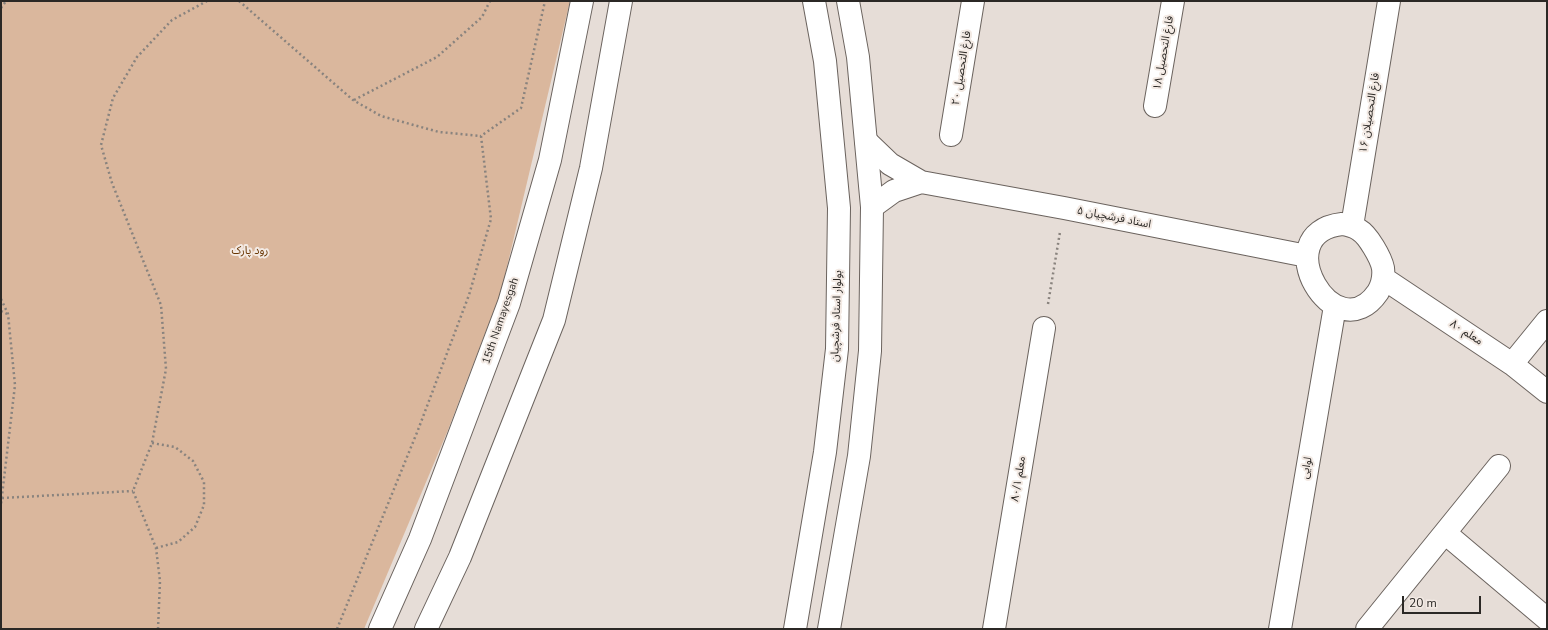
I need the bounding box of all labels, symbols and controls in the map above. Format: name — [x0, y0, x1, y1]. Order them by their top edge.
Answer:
street label: فارغ التحصیل ۱۸ — [1151, 15, 1177, 91]
street label: فارغ التحصیل ۲۰ — [950, 30, 974, 106]
street label: فارغ التحصیلان ۱۶ — [1357, 72, 1383, 154]
street label: استاد فرشچیان ۵ — [1076, 204, 1152, 232]
park label: رود پارک — [232, 244, 268, 258]
street label: بولوار استاد فرشچیان — [829, 270, 845, 362]
street label: 15th Namayesgah — [480, 276, 522, 366]
street label: معلم ۸۰ — [1447, 318, 1485, 348]
street label: معلم ۸۰/۱ — [1009, 455, 1029, 503]
street label: لوایی — [1299, 456, 1315, 480]
scale bar — [1404, 588, 1483, 614]
text: 20 m — [1409, 595, 1437, 611]

